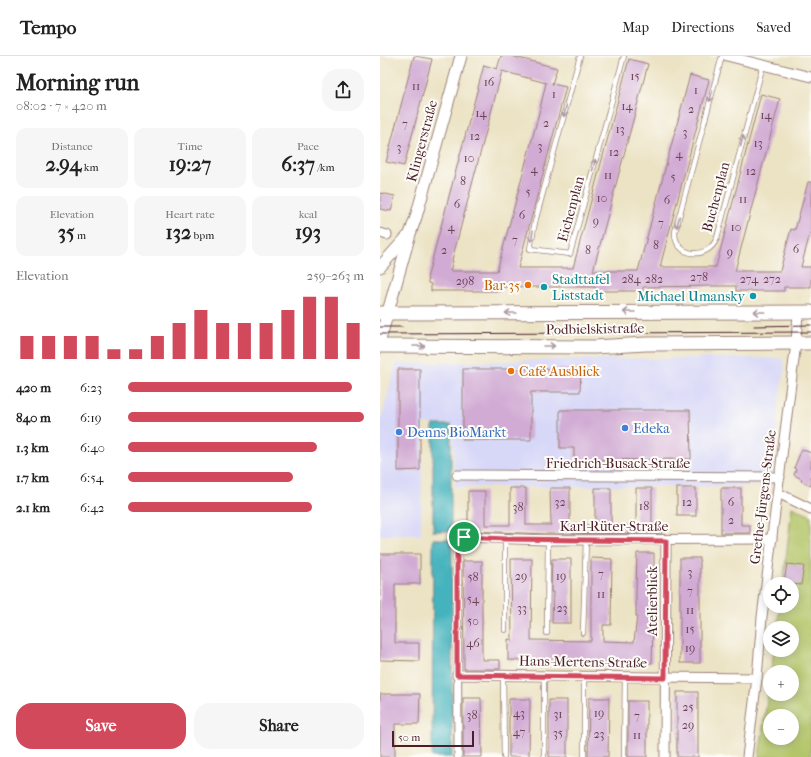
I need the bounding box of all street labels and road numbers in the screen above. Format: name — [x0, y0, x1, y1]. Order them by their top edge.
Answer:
street label: Klingerstraße — [403, 98, 441, 184]
street label: Buchenplan — [698, 160, 734, 234]
street label: Eichenplan — [554, 174, 588, 244]
street label: Podbielskistraße — [546, 320, 645, 338]
street label: Grethe-Jürgens-Straße — [746, 429, 780, 565]
street label: Friedrich-Busack-Straße — [546, 455, 690, 472]
street label: Karl-Rüter-Straße — [560, 518, 668, 535]
street label: Atelierblick — [644, 565, 661, 637]
street label: Hans-Mertens-Straße — [519, 652, 647, 672]

